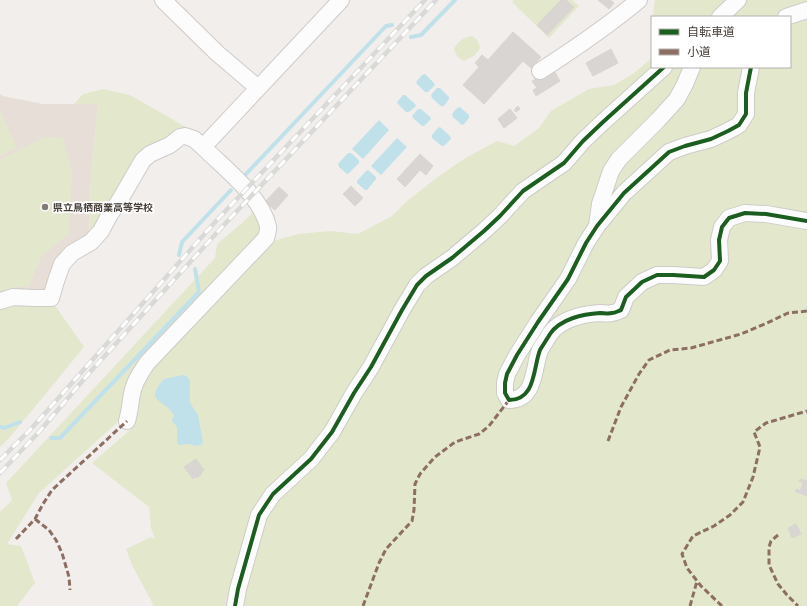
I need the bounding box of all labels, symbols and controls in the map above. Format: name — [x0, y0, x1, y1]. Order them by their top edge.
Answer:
legend — [651, 16, 791, 68]
text: 自転車道 — [687, 24, 735, 40]
text: 小道 — [687, 44, 711, 60]
place label: 県立鳥栖商業高等学校 — [53, 201, 153, 214]
marker: 県立鳥栖商業高等学校 — [40, 202, 50, 212]

